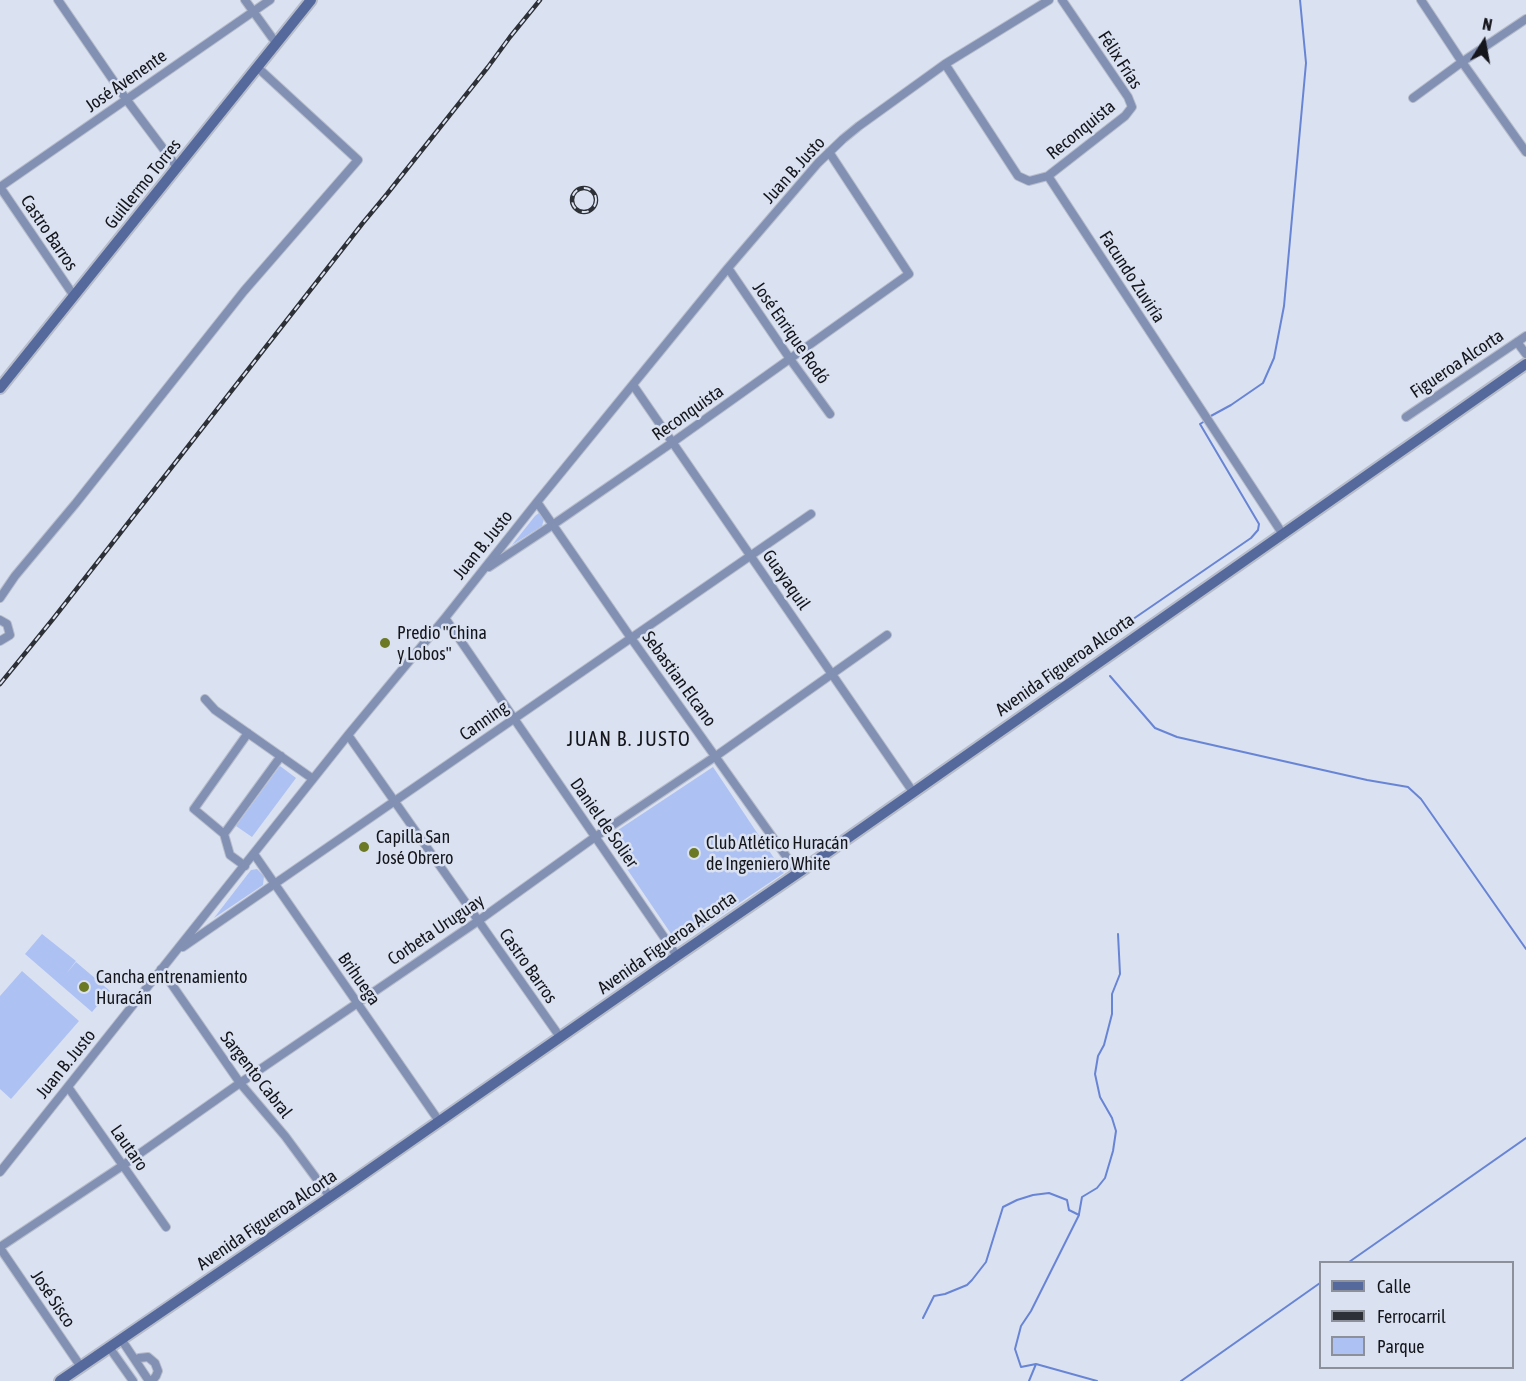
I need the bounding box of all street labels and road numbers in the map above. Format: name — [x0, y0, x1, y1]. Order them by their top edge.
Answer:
street label: Félix Frías — [1093, 27, 1147, 93]
street label: José Avenente — [81, 45, 171, 117]
street label: Reconquista — [1042, 96, 1120, 164]
street label: Juan B. Justo — [758, 132, 830, 208]
street label: Guillermo Torres — [100, 135, 186, 233]
street label: Castro Barros — [16, 191, 82, 275]
street label: Facundo Zuviría — [1094, 227, 1170, 327]
street label: José Enrique Rodó — [748, 278, 834, 388]
street label: Figueroa Alcorta — [1406, 325, 1508, 403]
street label: Reconquista — [648, 381, 728, 445]
street label: Juan B. Justo — [449, 506, 517, 584]
street label: Guayaquil — [758, 546, 814, 614]
street label: Avenida Figueroa Alcorta — [992, 609, 1138, 721]
street label: Sebastian Elcano — [637, 627, 721, 731]
street label: Canning — [455, 697, 513, 745]
street label: Daniel de Solier — [565, 774, 643, 872]
street label: Avenida Figueroa Alcorta — [594, 887, 740, 999]
street label: Corbeta Uruguay — [384, 890, 488, 970]
street label: Castro Barros — [494, 924, 562, 1008]
street label: Brihuega — [333, 949, 385, 1009]
street label: Juan B. Justo — [32, 1025, 100, 1103]
street label: Sargento Cabral — [215, 1027, 297, 1123]
street label: Lautaro — [105, 1121, 153, 1175]
street label: Avenida Figueroa Alcorta — [193, 1165, 341, 1275]
street label: José Sisco — [26, 1266, 80, 1332]

